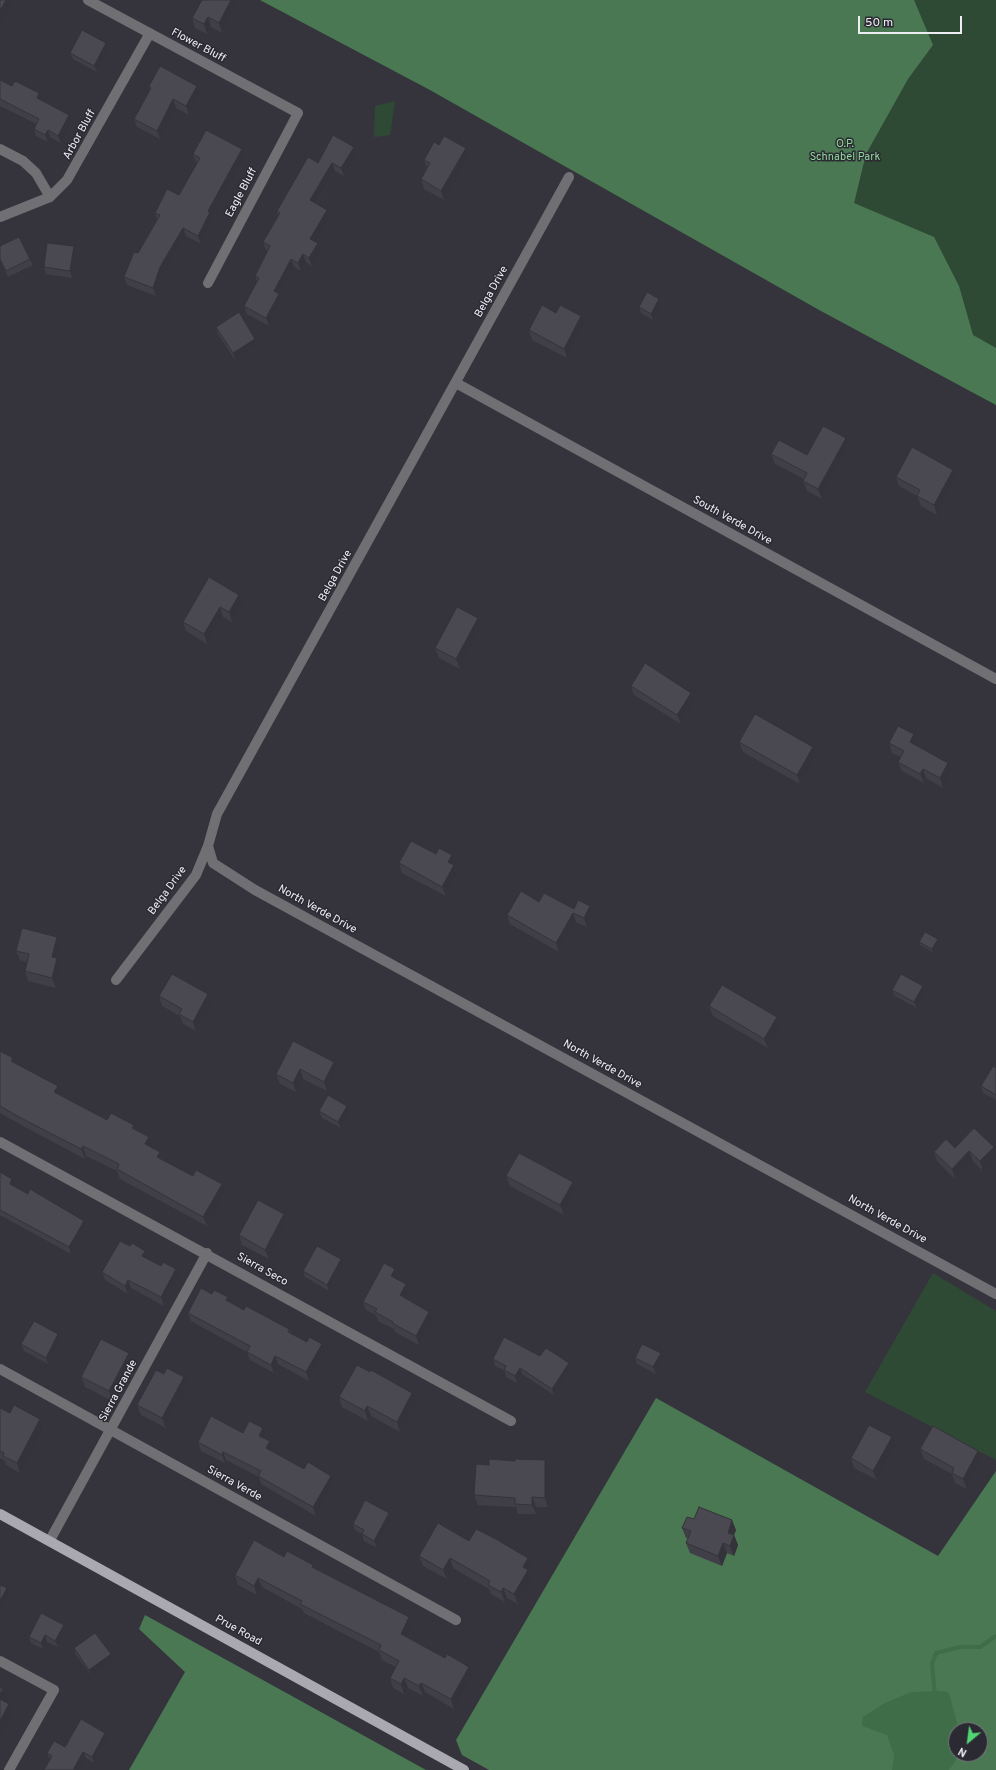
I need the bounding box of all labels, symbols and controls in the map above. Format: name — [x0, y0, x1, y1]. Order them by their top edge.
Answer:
scale bar — [860, 8, 964, 34]
text: 50 m — [865, 15, 893, 31]
street label: Flower Bluff — [169, 26, 227, 66]
street label: Arbor Bluff — [61, 108, 99, 162]
park label: O.P. Schnabel Park — [810, 138, 880, 164]
street label: Eagle Bluff — [224, 166, 260, 220]
street label: Belga Drive — [472, 264, 512, 320]
street label: South Verde Drive — [690, 494, 774, 548]
street label: Belga Drive — [316, 548, 356, 604]
street label: Belga Drive — [146, 864, 190, 918]
street label: North Verde Drive — [275, 883, 359, 937]
street label: North Verde Drive — [560, 1038, 644, 1092]
street label: North Verde Drive — [845, 1193, 929, 1247]
street label: Sierra Seco — [234, 1251, 290, 1289]
street label: Sierra Grande — [97, 1358, 141, 1424]
street label: Sierra Verde — [204, 1464, 264, 1504]
street label: Prue Road — [212, 1613, 264, 1649]
north arrow — [948, 1722, 988, 1762]
text: N — [956, 1744, 970, 1760]

